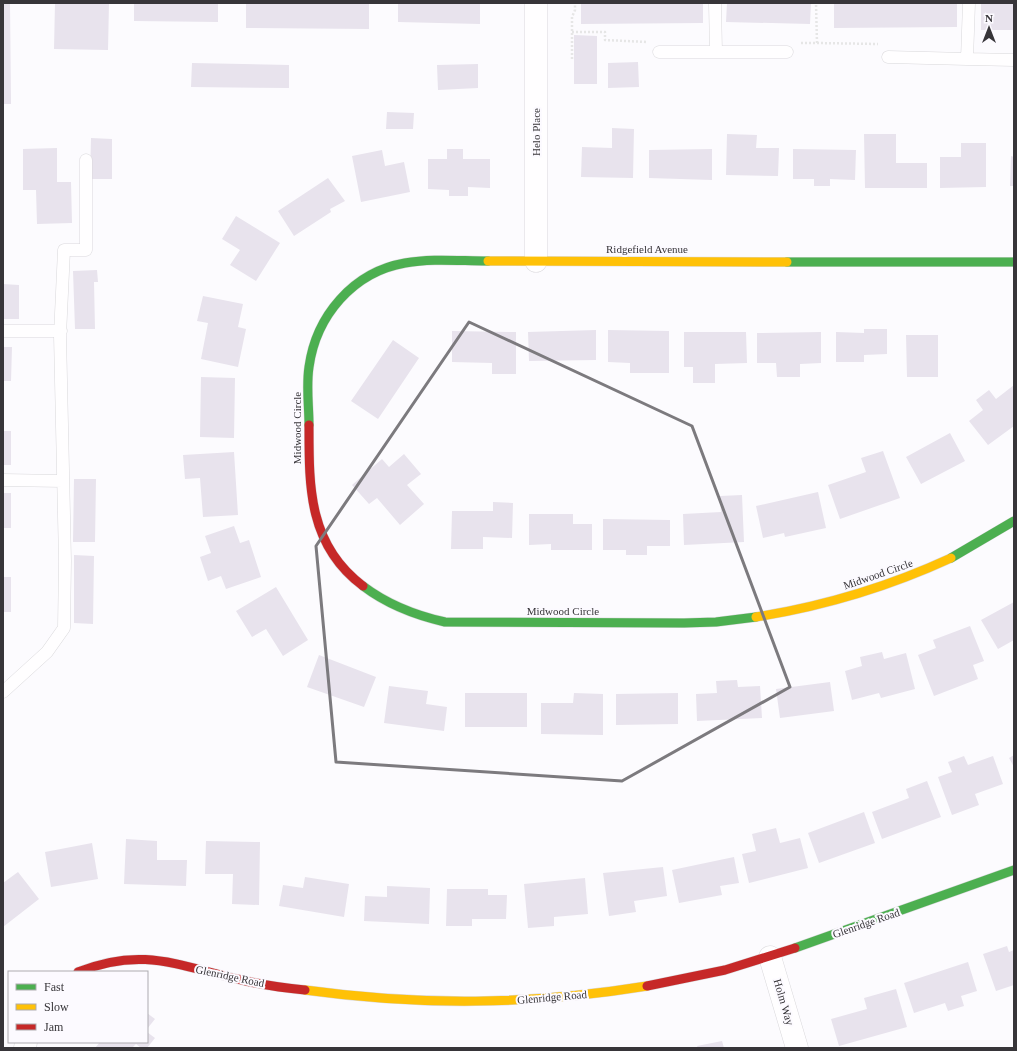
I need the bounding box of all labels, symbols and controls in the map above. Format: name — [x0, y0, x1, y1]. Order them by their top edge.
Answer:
north arrow — [969, 8, 1009, 48]
text: N — [985, 12, 993, 24]
street label: Helo Place — [530, 108, 542, 156]
street label: Ridgefield Avenue — [606, 243, 688, 255]
street label: Midwood Circle — [291, 392, 303, 464]
street label: Midwood Circle — [842, 557, 914, 591]
street label: Midwood Circle — [527, 605, 599, 617]
street label: Glenridge Road — [831, 906, 901, 940]
street label: Glenridge Road — [195, 963, 266, 989]
legend — [8, 971, 148, 1043]
street label: Holm Way — [772, 978, 796, 1027]
text: Fast — [44, 980, 65, 994]
street label: Glenridge Road — [517, 988, 588, 1006]
text: Slow — [44, 1000, 69, 1014]
text: Jam — [44, 1020, 64, 1034]

